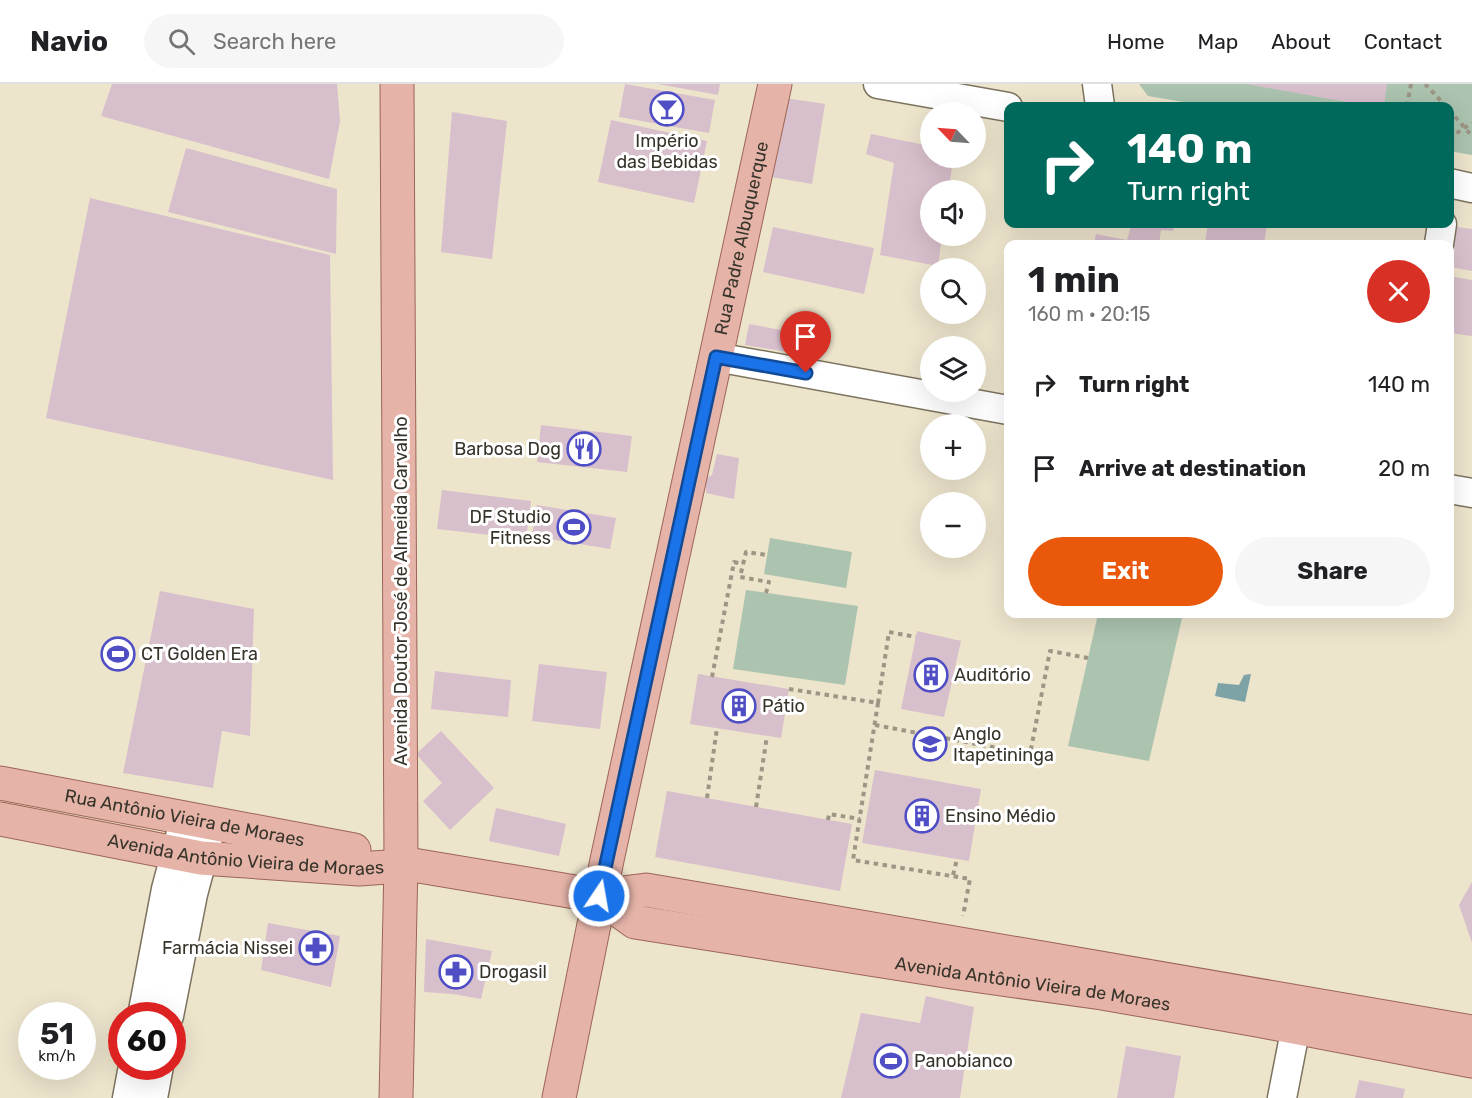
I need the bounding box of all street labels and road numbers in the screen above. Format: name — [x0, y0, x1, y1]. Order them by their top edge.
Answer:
street label: Rua Padre Albuquerque — [710, 139, 773, 337]
street label: Avenida Doutor José de Almeida Carvalho — [390, 416, 412, 766]
street label: Rua Antônio Vieira de Moraes — [63, 784, 306, 851]
street label: Avenida Antônio Vieira de Moraes — [106, 829, 385, 880]
street label: Avenida Antônio Vieira de Moraes — [894, 952, 1172, 1016]

